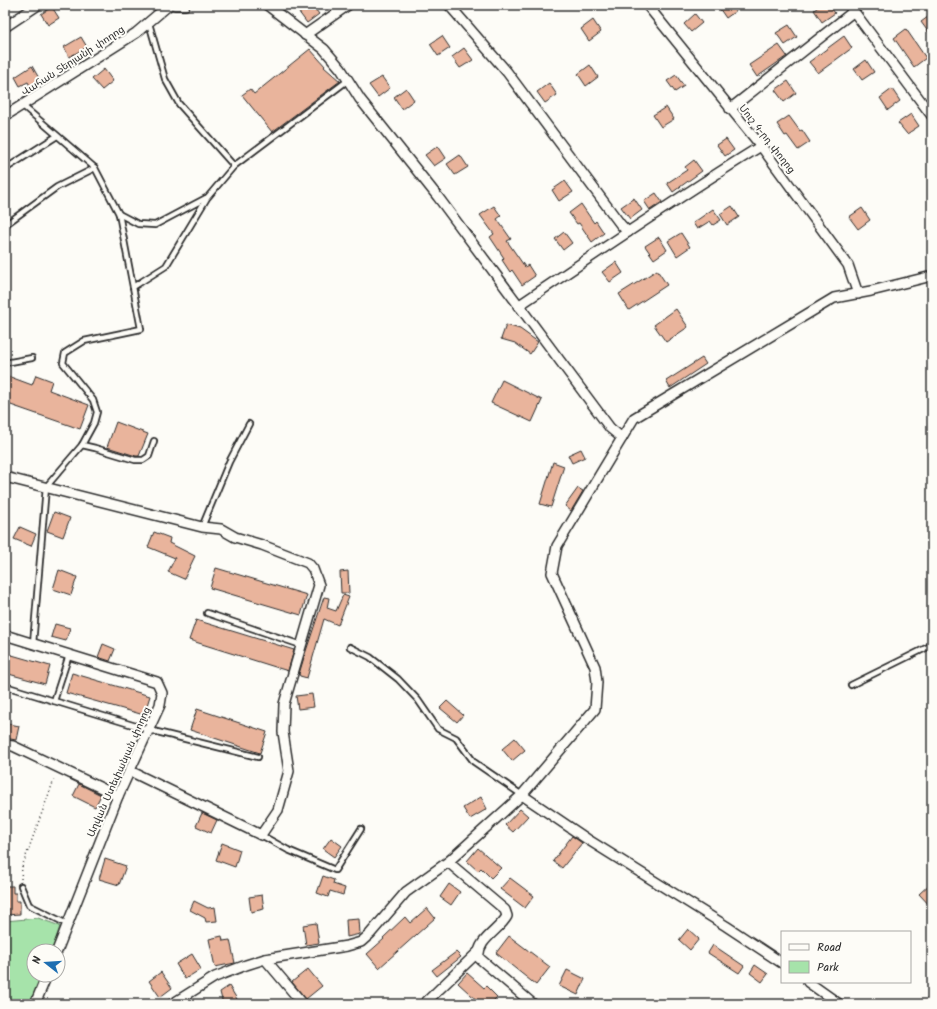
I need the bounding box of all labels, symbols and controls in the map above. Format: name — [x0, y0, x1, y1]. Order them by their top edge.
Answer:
street label: Վահան Տերյանի փողոց — [18, 22, 128, 100]
street label: Մուշ 4-րդ փողոց — [735, 101, 799, 177]
street label: Աղվան Ստեփանյան փողոց — [83, 704, 155, 840]
legend — [781, 931, 911, 983]
text: Road — [817, 938, 842, 957]
north arrow — [26, 943, 66, 983]
text: N — [28, 954, 47, 966]
text: Park — [817, 958, 839, 977]

